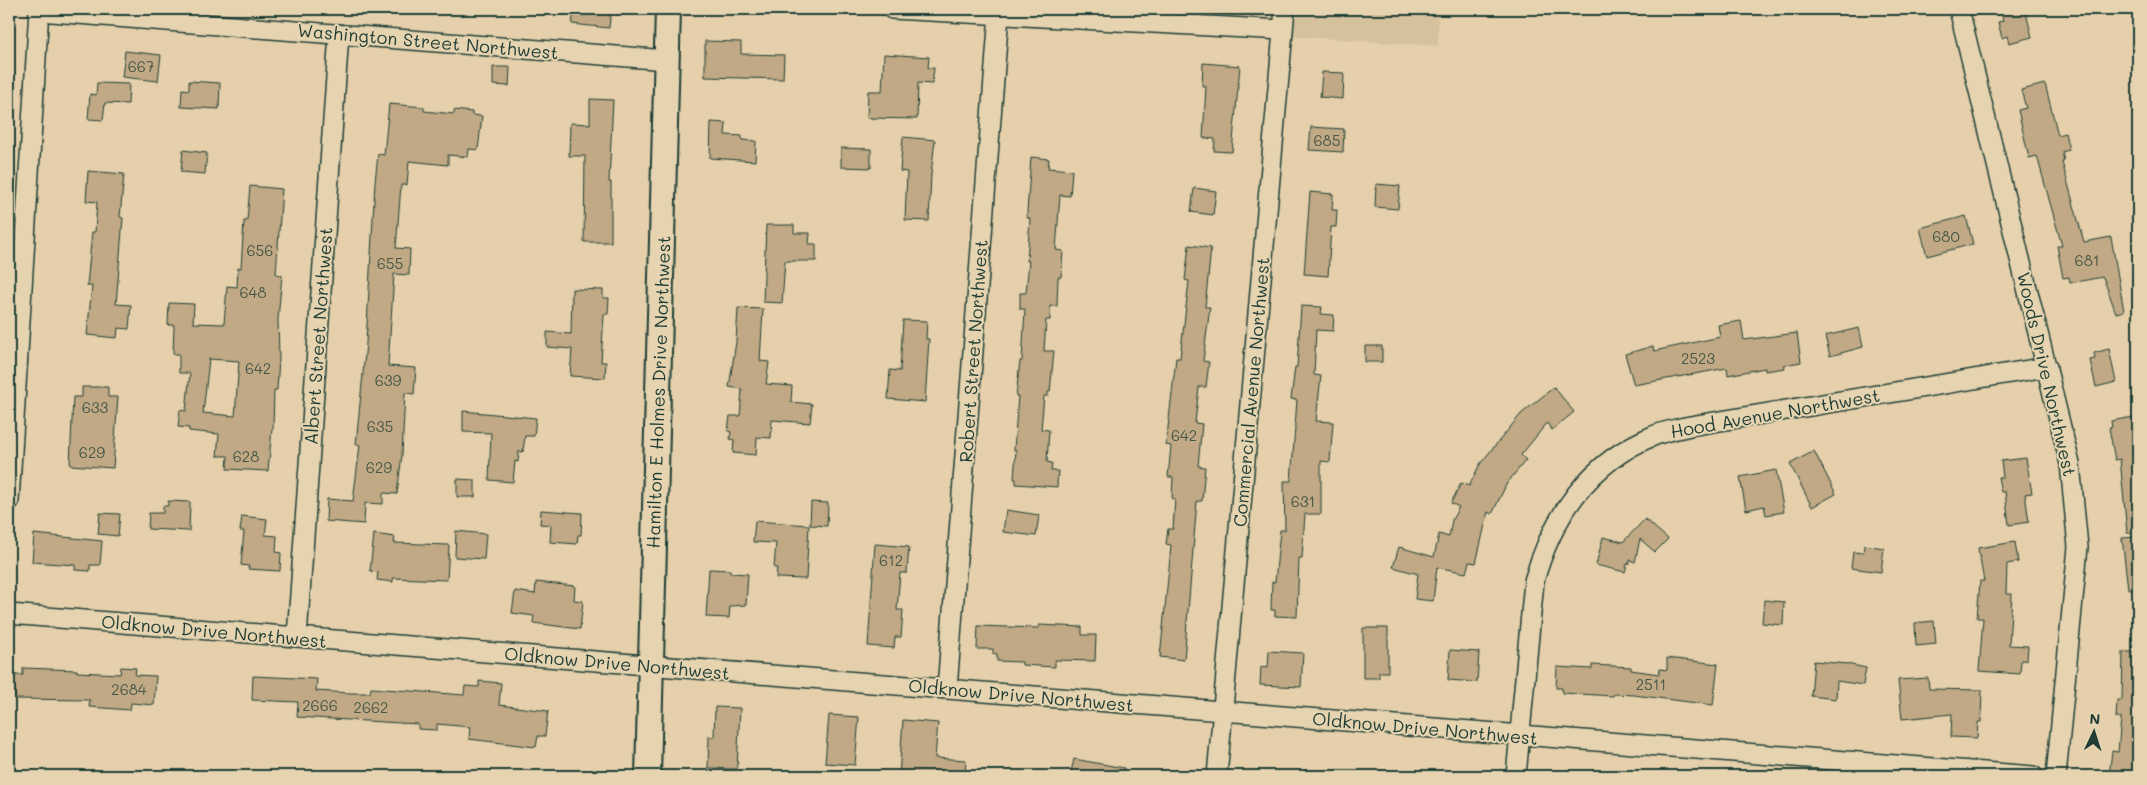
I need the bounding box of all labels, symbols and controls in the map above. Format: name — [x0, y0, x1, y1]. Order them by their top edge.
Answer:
street label: Washington Street Northwest — [296, 18, 560, 64]
house number: 667 — [128, 56, 154, 76]
house number: 685 — [1314, 130, 1340, 150]
street label: Albert Street Northwest — [298, 226, 338, 446]
house number: 680 — [1932, 226, 1960, 246]
street label: Hamilton E Holmes Drive Northwest — [641, 235, 675, 549]
street label: Robert Street Northwest — [953, 239, 993, 463]
house number: 656 — [247, 240, 273, 260]
house number: 681 — [2075, 250, 2099, 270]
house number: 655 — [377, 253, 403, 273]
street label: Commercial Avenue Northwest — [1227, 256, 1275, 528]
street label: Woods Drive Northwest — [2012, 269, 2082, 479]
house number: 648 — [240, 282, 266, 302]
house number: 2523 — [1681, 348, 1715, 368]
house number: 642 — [245, 358, 271, 378]
house number: 639 — [375, 370, 401, 390]
street label: Hood Avenue Northwest — [1668, 383, 1882, 443]
house number: 633 — [82, 397, 109, 417]
house number: 635 — [367, 416, 393, 436]
house number: 642 — [1171, 425, 1197, 445]
house number: 629 — [79, 442, 105, 462]
house number: 628 — [233, 446, 259, 466]
house number: 629 — [366, 457, 392, 477]
house number: 631 — [1291, 491, 1315, 511]
house number: 612 — [879, 550, 903, 570]
street label: Oldknow Drive Northwest — [100, 609, 328, 653]
street label: Oldknow Drive Northwest — [503, 641, 731, 685]
street label: Oldknow Drive Northwest — [907, 673, 1135, 717]
house number: 2511 — [1636, 674, 1666, 694]
house number: 2684 — [111, 679, 147, 699]
house number: 2666 — [302, 695, 338, 715]
house number: 2662 — [354, 697, 388, 717]
street label: Oldknow Drive Northwest — [1311, 706, 1539, 750]
north arrow — [2070, 708, 2120, 758]
text: N — [2089, 709, 2101, 728]

